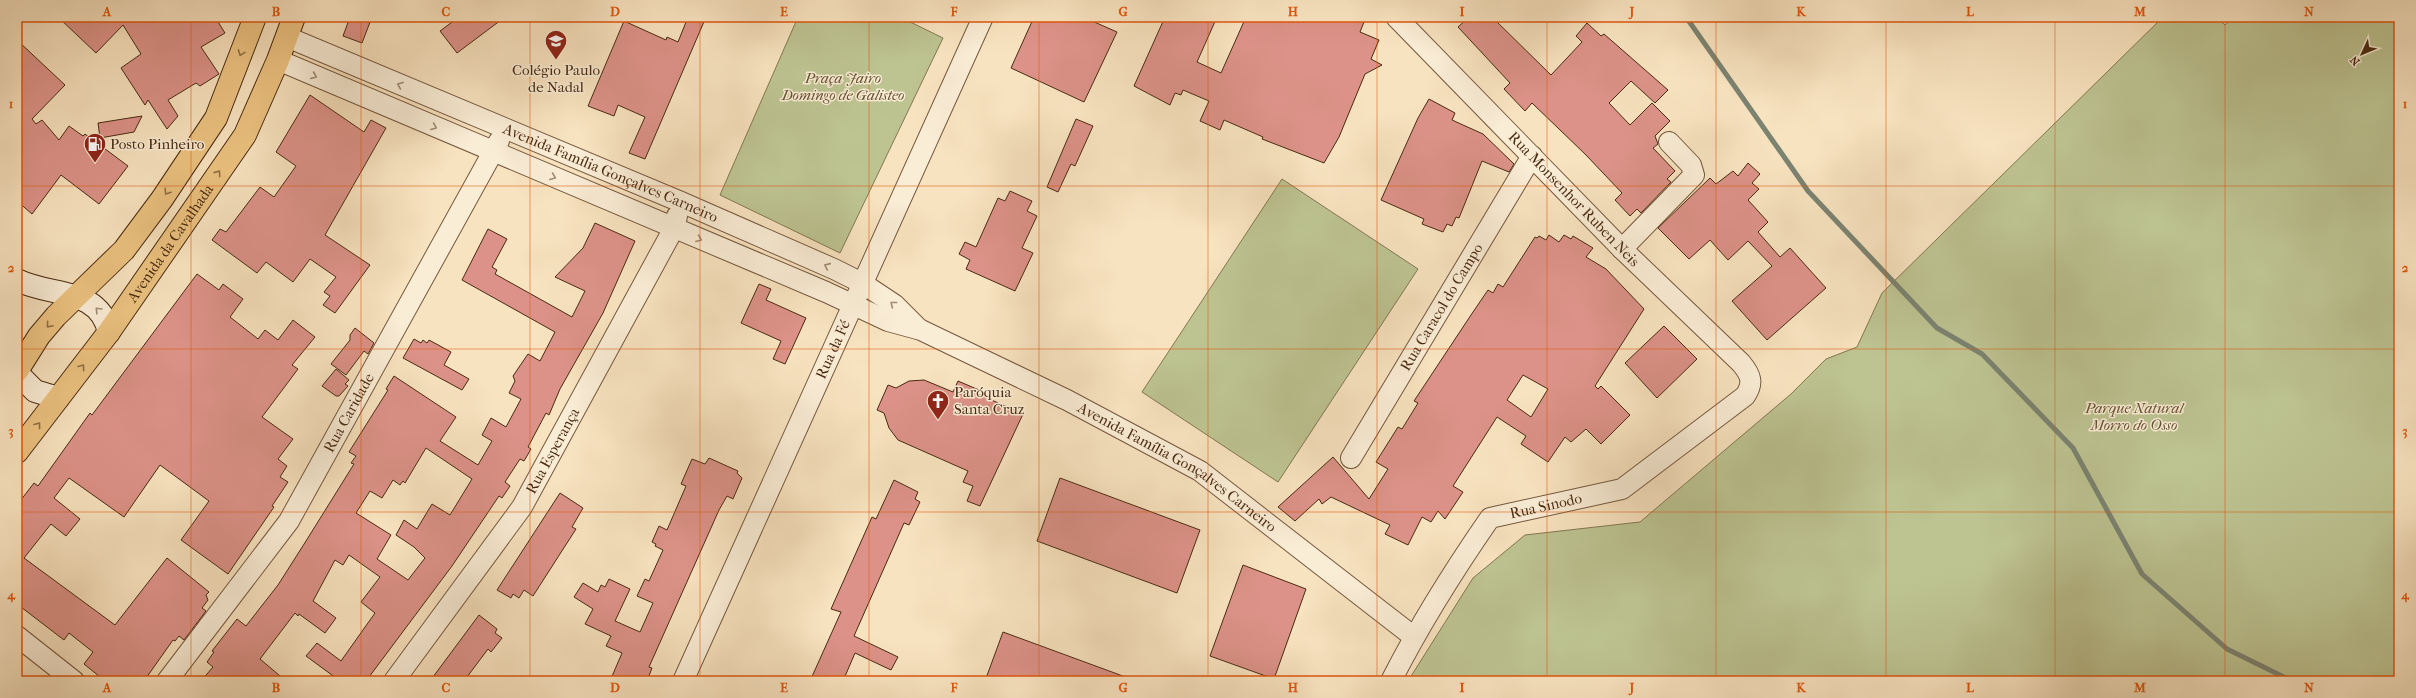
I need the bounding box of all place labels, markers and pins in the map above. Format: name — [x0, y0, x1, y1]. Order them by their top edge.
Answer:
school or university icon: Colégio Paulo de Nadal — [543, 28, 569, 61]
place label: Colégio Paulo de Nadal — [512, 61, 600, 96]
fuel station icon: Posto Pinheiro — [82, 131, 108, 164]
place label: Posto Pinheiro — [110, 135, 205, 153]
place label: Paróquia Santa Cruz — [954, 383, 1025, 418]
church icon: Paróquia Santa Cruz — [925, 388, 951, 421]

